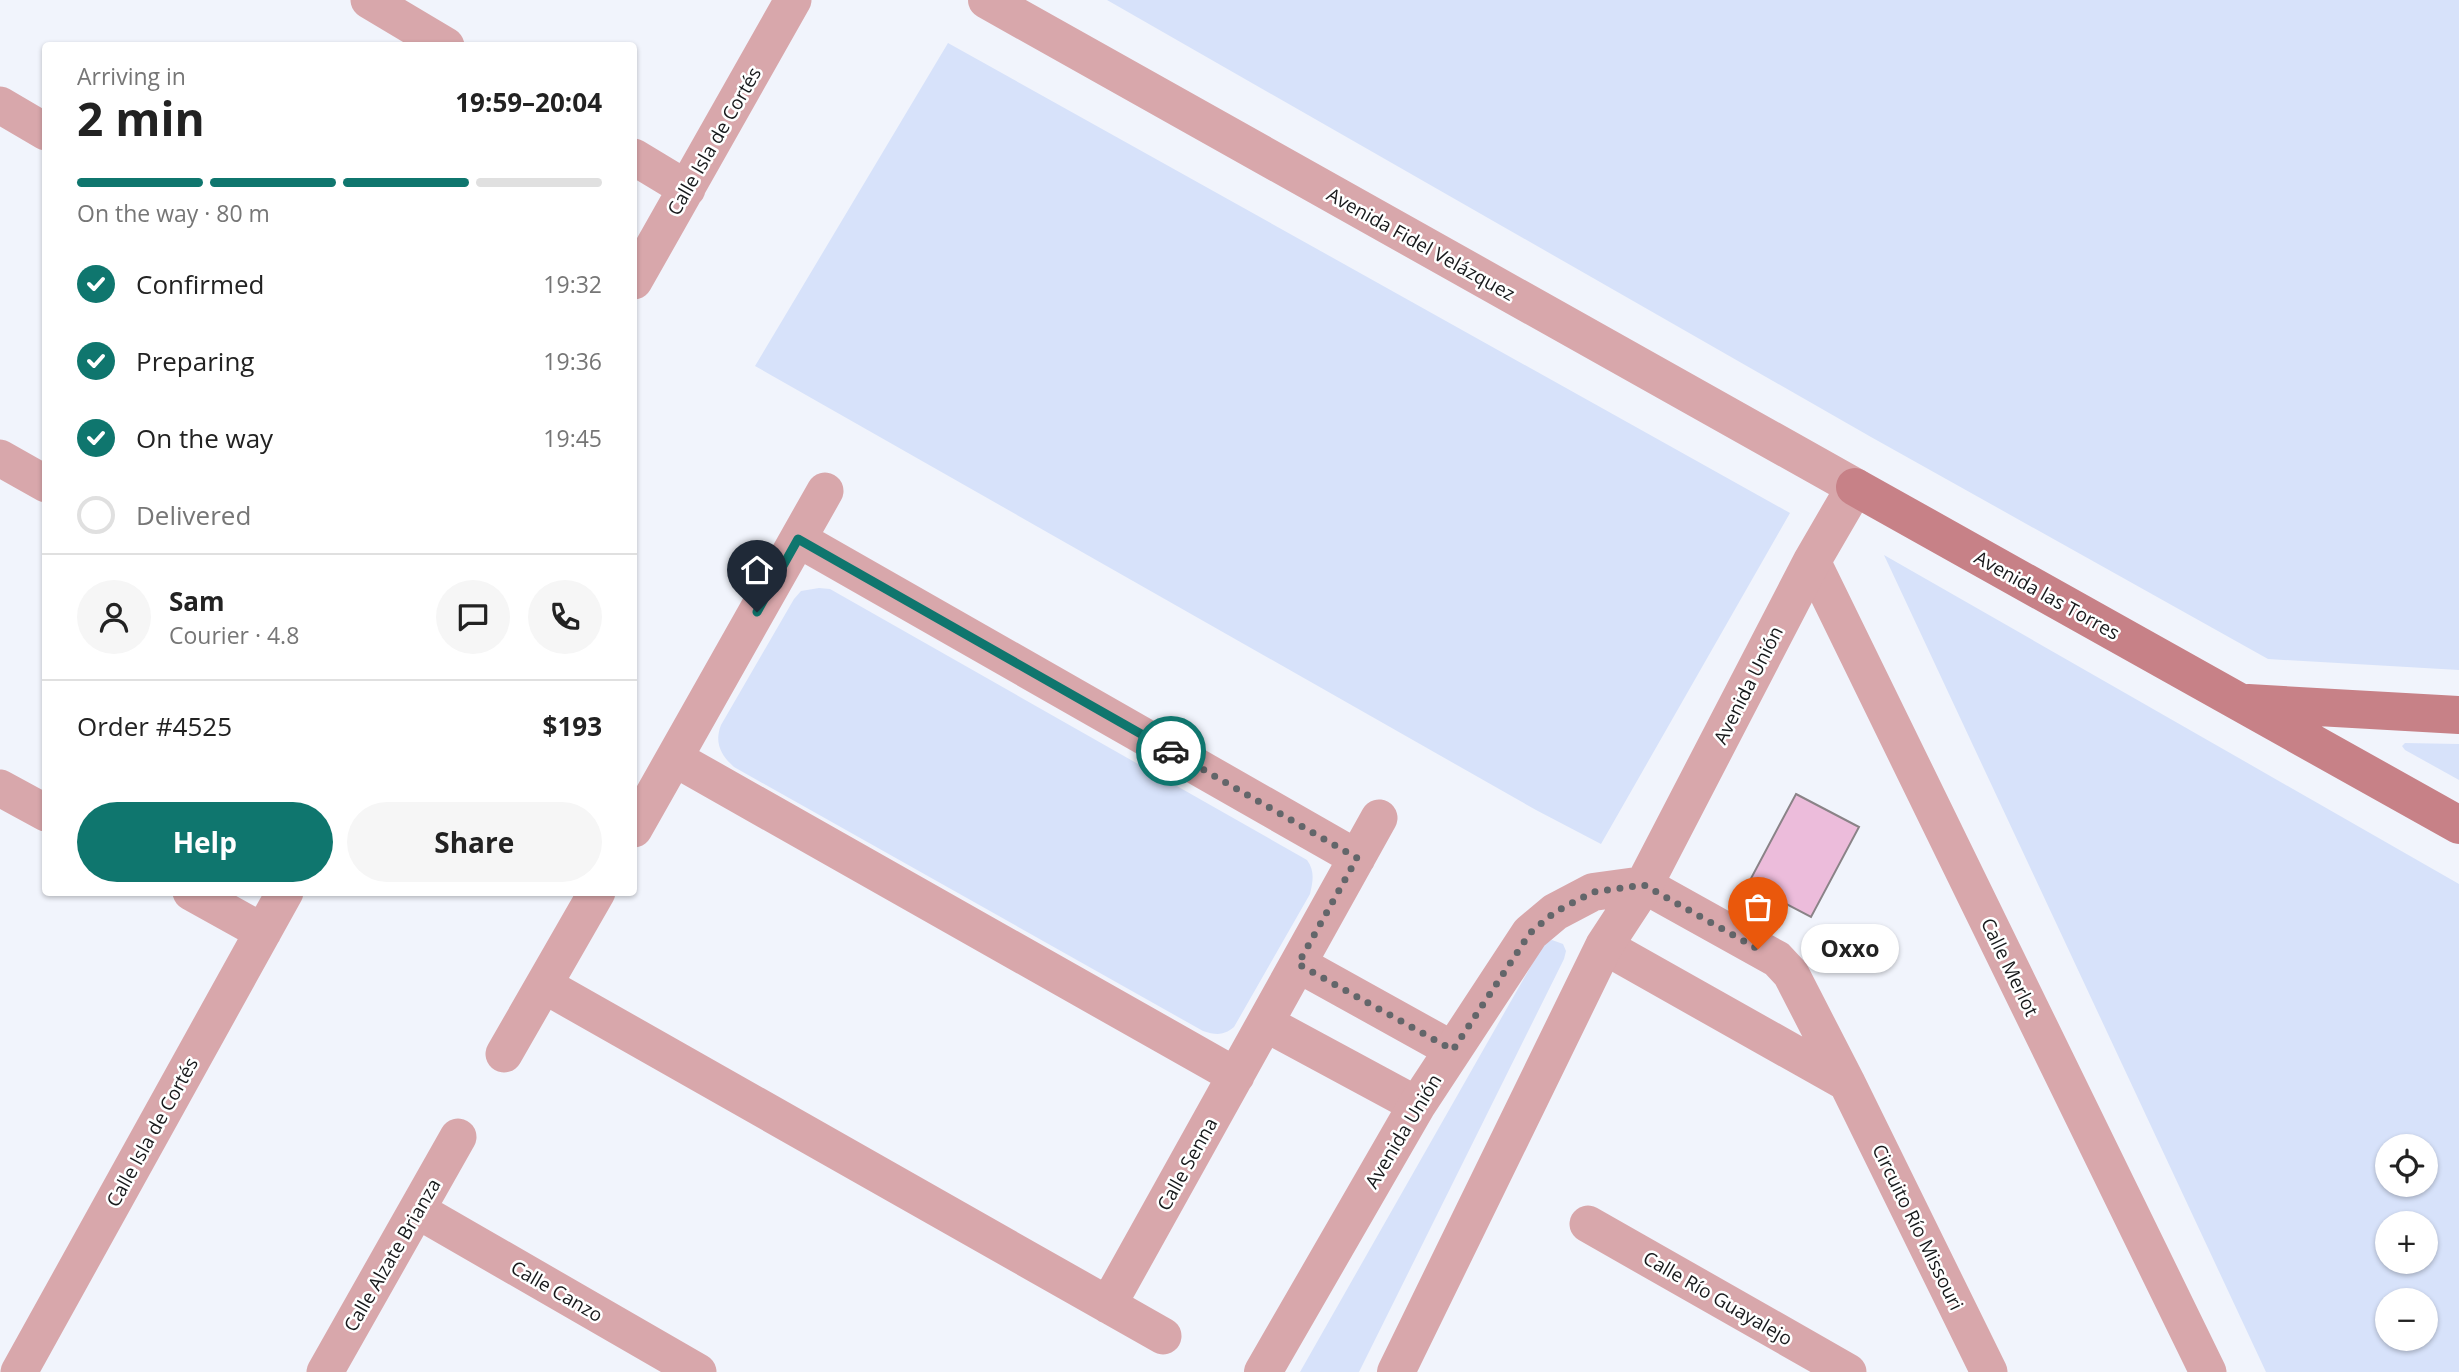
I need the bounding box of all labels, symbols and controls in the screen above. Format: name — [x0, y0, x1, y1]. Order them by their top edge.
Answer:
text: Arriving in — [77, 60, 186, 92]
street label: Calle Isla de Cortés — [661, 62, 767, 220]
text: 19:59–20:04 — [455, 84, 602, 120]
text: 2 min — [77, 87, 205, 149]
street label: Avenida Fidel Velázquez — [1322, 181, 1520, 307]
text: On the way · 80 m — [77, 197, 270, 229]
icon: check — [77, 265, 115, 303]
text: Confirmed — [136, 266, 264, 302]
text: 19:32 — [543, 268, 602, 300]
icon: check — [77, 342, 115, 380]
text: Preparing — [136, 343, 254, 379]
text: 19:36 — [543, 345, 602, 377]
icon: check — [77, 419, 115, 457]
text: On the way — [136, 420, 273, 456]
text: 19:45 — [543, 422, 602, 454]
text: Delivered — [136, 497, 251, 533]
pin — [727, 540, 787, 612]
street label: Avenida las Torres — [1970, 544, 2124, 646]
icon: home — [738, 551, 776, 589]
button: person — [77, 580, 151, 654]
button: chat — [436, 580, 510, 654]
button: phone — [528, 580, 602, 654]
text: Sam — [169, 583, 225, 619]
text: Courier · 4.8 — [169, 619, 299, 651]
street label: Avenida Unión — [1707, 622, 1789, 748]
text: Order #4525 — [77, 708, 232, 744]
text: $193 — [543, 708, 602, 744]
courier — [1136, 716, 1206, 786]
icon: car — [1152, 732, 1190, 770]
button: Help — [77, 802, 333, 882]
button: Share — [347, 802, 602, 882]
pin — [1728, 877, 1788, 949]
icon: bag — [1739, 888, 1777, 926]
street label: Calle Merlot — [1975, 914, 2045, 1021]
callout: Oxxo — [1800, 925, 1898, 974]
text: Oxxo — [1820, 932, 1880, 964]
street label: Calle Isla de Cortés — [100, 1053, 204, 1211]
street label: Avenida Unión — [1359, 1069, 1447, 1193]
street label: Calle Senna — [1151, 1113, 1223, 1215]
map controls — [2375, 1134, 2438, 1351]
button: locate — [2375, 1134, 2438, 1197]
street label: Circuito Río Missouri — [1866, 1140, 1970, 1314]
street label: Calle Alzate Brianza — [338, 1174, 446, 1336]
button: + — [2375, 1211, 2438, 1274]
street label: Calle Río Guayalejo — [1639, 1245, 1797, 1351]
street label: Calle Canzo — [506, 1254, 608, 1328]
button: − — [2375, 1288, 2438, 1351]

